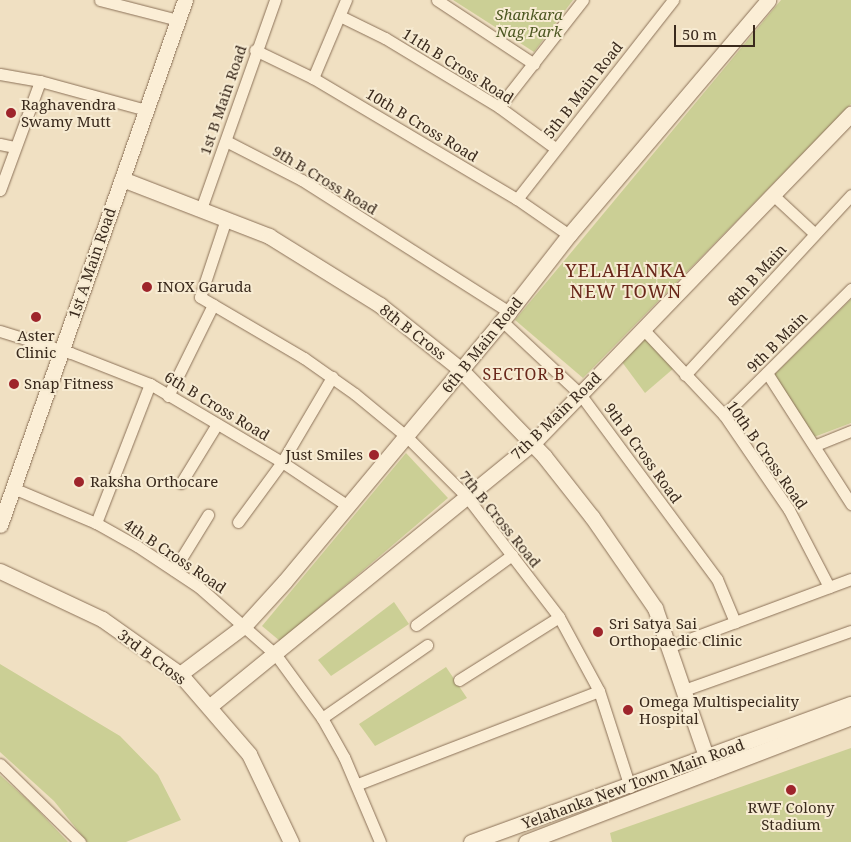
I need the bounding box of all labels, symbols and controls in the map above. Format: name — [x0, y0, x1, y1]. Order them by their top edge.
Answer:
park label: Shankara Nag Park — [495, 5, 563, 40]
scale bar — [676, 15, 757, 47]
text: 50 m — [682, 24, 717, 44]
street label: 11th B Cross Road — [399, 25, 517, 107]
street label: 5th B Main Road — [540, 38, 626, 142]
street label: 1st B Main Road — [196, 43, 250, 157]
street label: 10th B Cross Road — [363, 84, 481, 166]
place label: Raghavendra Swamy Mutt — [21, 95, 116, 130]
marker: Raghavendra Swamy Mutt — [5, 107, 17, 119]
street label: 9th B Cross Road — [269, 142, 381, 218]
street label: 1st A Main Road — [65, 205, 119, 321]
street label: 8th B Main — [724, 240, 790, 310]
district label: YELAHANKA NEW TOWN — [564, 260, 688, 302]
place label: INOX Garuda — [157, 278, 252, 296]
marker: INOX Garuda — [141, 281, 153, 293]
street label: 6th B Main Road — [438, 294, 526, 396]
street label: 8th B Cross — [376, 301, 450, 363]
street label: 9th B Main — [743, 308, 811, 376]
marker: Aster Clinic — [29, 310, 43, 324]
place label: Aster Clinic — [16, 326, 56, 361]
district label: SECTOR B — [482, 364, 566, 384]
street label: 6th B Cross Road — [161, 368, 273, 444]
street label: 7th B Main Road — [507, 369, 605, 463]
place label: Snap Fitness — [24, 375, 114, 393]
marker: Snap Fitness — [8, 378, 20, 390]
street label: 10th B Cross Road — [723, 398, 811, 512]
street label: 9th B Cross Road — [601, 399, 685, 507]
place label: Just Smiles — [286, 446, 363, 464]
marker: Just Smiles — [367, 448, 381, 462]
street label: 7th B Cross Road — [455, 467, 545, 571]
place label: Raksha Orthocare — [90, 473, 218, 491]
marker: Raksha Orthocare — [72, 475, 86, 489]
street label: 4th B Cross Road — [121, 515, 229, 597]
place label: Sri Satya Sai Orthopaedic Clinic — [609, 614, 742, 649]
marker: Sri Satya Sai Orthopaedic Clinic — [591, 625, 605, 639]
street label: 3rd B Cross — [114, 626, 190, 688]
place label: Omega Multispeciality Hospital — [639, 692, 799, 727]
marker: Omega Multispeciality Hospital — [621, 703, 635, 717]
street label: Yelahanka New Town Main Road — [519, 735, 747, 833]
marker: RWF Colony Stadium — [785, 784, 797, 796]
place label: RWF Colony Stadium — [748, 798, 834, 833]

